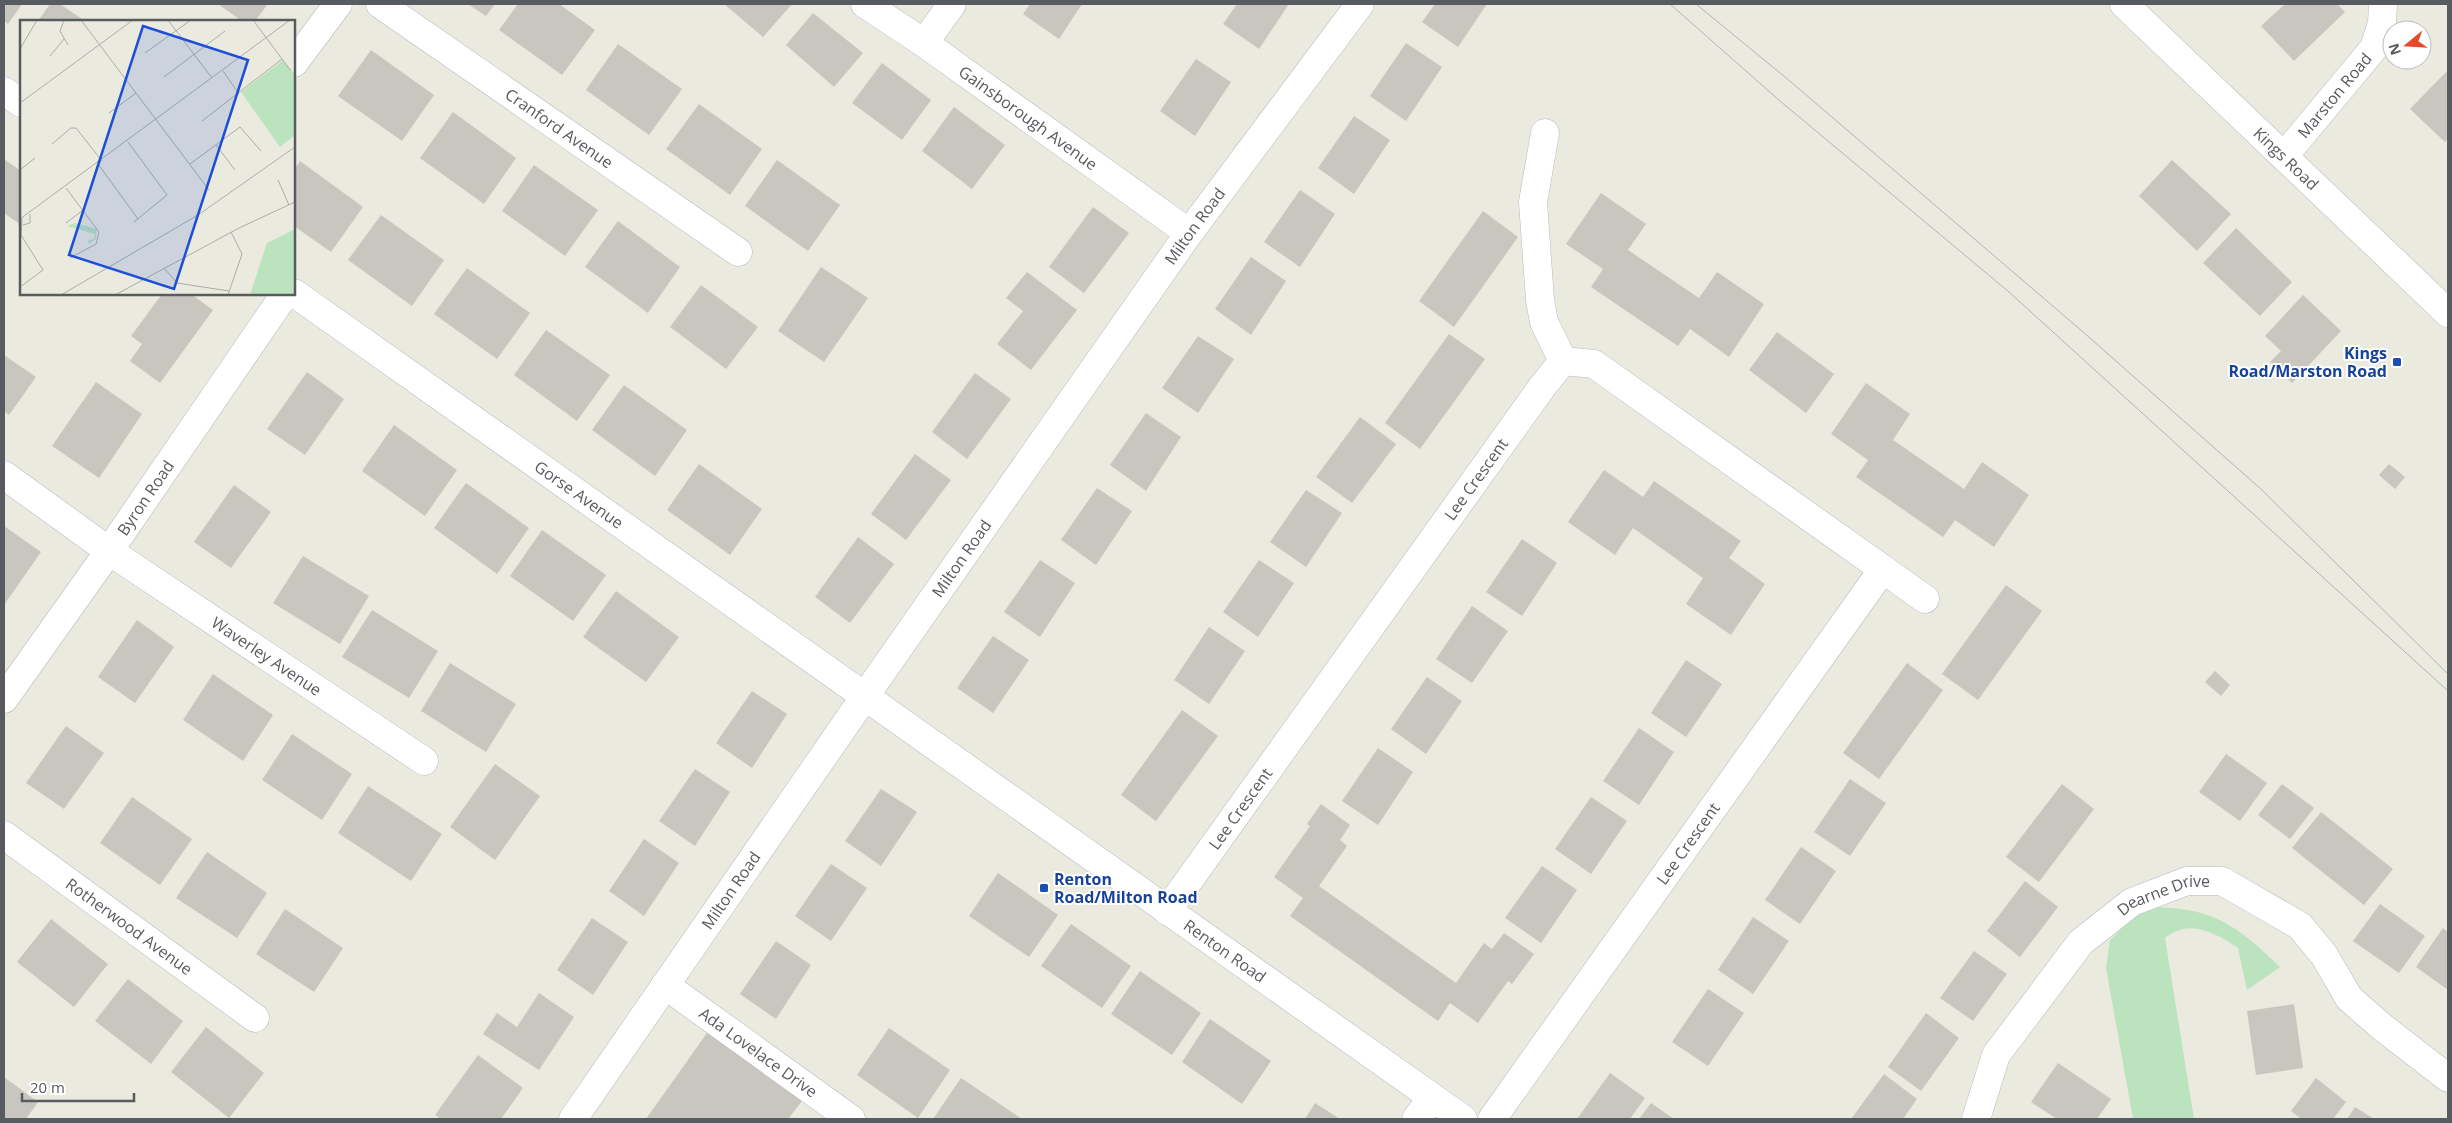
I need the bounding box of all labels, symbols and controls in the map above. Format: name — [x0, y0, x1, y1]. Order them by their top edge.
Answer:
inset map — [20, 20, 295, 295]
north arrow — [2382, 20, 2432, 70]
text: N — [2383, 41, 2405, 58]
street label: Marston Road — [2293, 48, 2377, 143]
street label: Gainsborough Avenue — [954, 61, 1102, 175]
street label: Cranford Avenue — [501, 83, 617, 173]
street label: Kings Road — [2249, 122, 2323, 195]
street label: Milton Road — [1159, 183, 1230, 269]
place label: Kings Road/Marston Road — [2228, 342, 2387, 382]
marker: Kings Road/Marston Road — [2391, 356, 2403, 368]
street label: Lee Crescent — [1439, 434, 1513, 525]
street label: Gorse Avenue — [530, 455, 628, 533]
street label: Byron Road — [112, 456, 179, 540]
street label: Milton Road — [927, 515, 996, 602]
street label: Waverley Avenue — [207, 611, 326, 701]
street label: Lee Crescent — [1203, 763, 1277, 854]
street label: Lee Crescent — [1651, 798, 1725, 889]
street label: Milton Road — [696, 847, 766, 933]
place label: Renton Road/Milton Road — [1054, 868, 1198, 908]
street label: Dearne Drive — [2112, 870, 2210, 921]
street label: Rotherwood Avenue — [61, 873, 197, 980]
marker: Renton Road/Milton Road — [1038, 882, 1050, 894]
street label: Renton Road — [1179, 914, 1271, 988]
street label: Ada Lovelace Drive — [695, 1002, 822, 1102]
scale bar — [22, 1070, 135, 1102]
text: 20 m — [30, 1077, 65, 1097]

